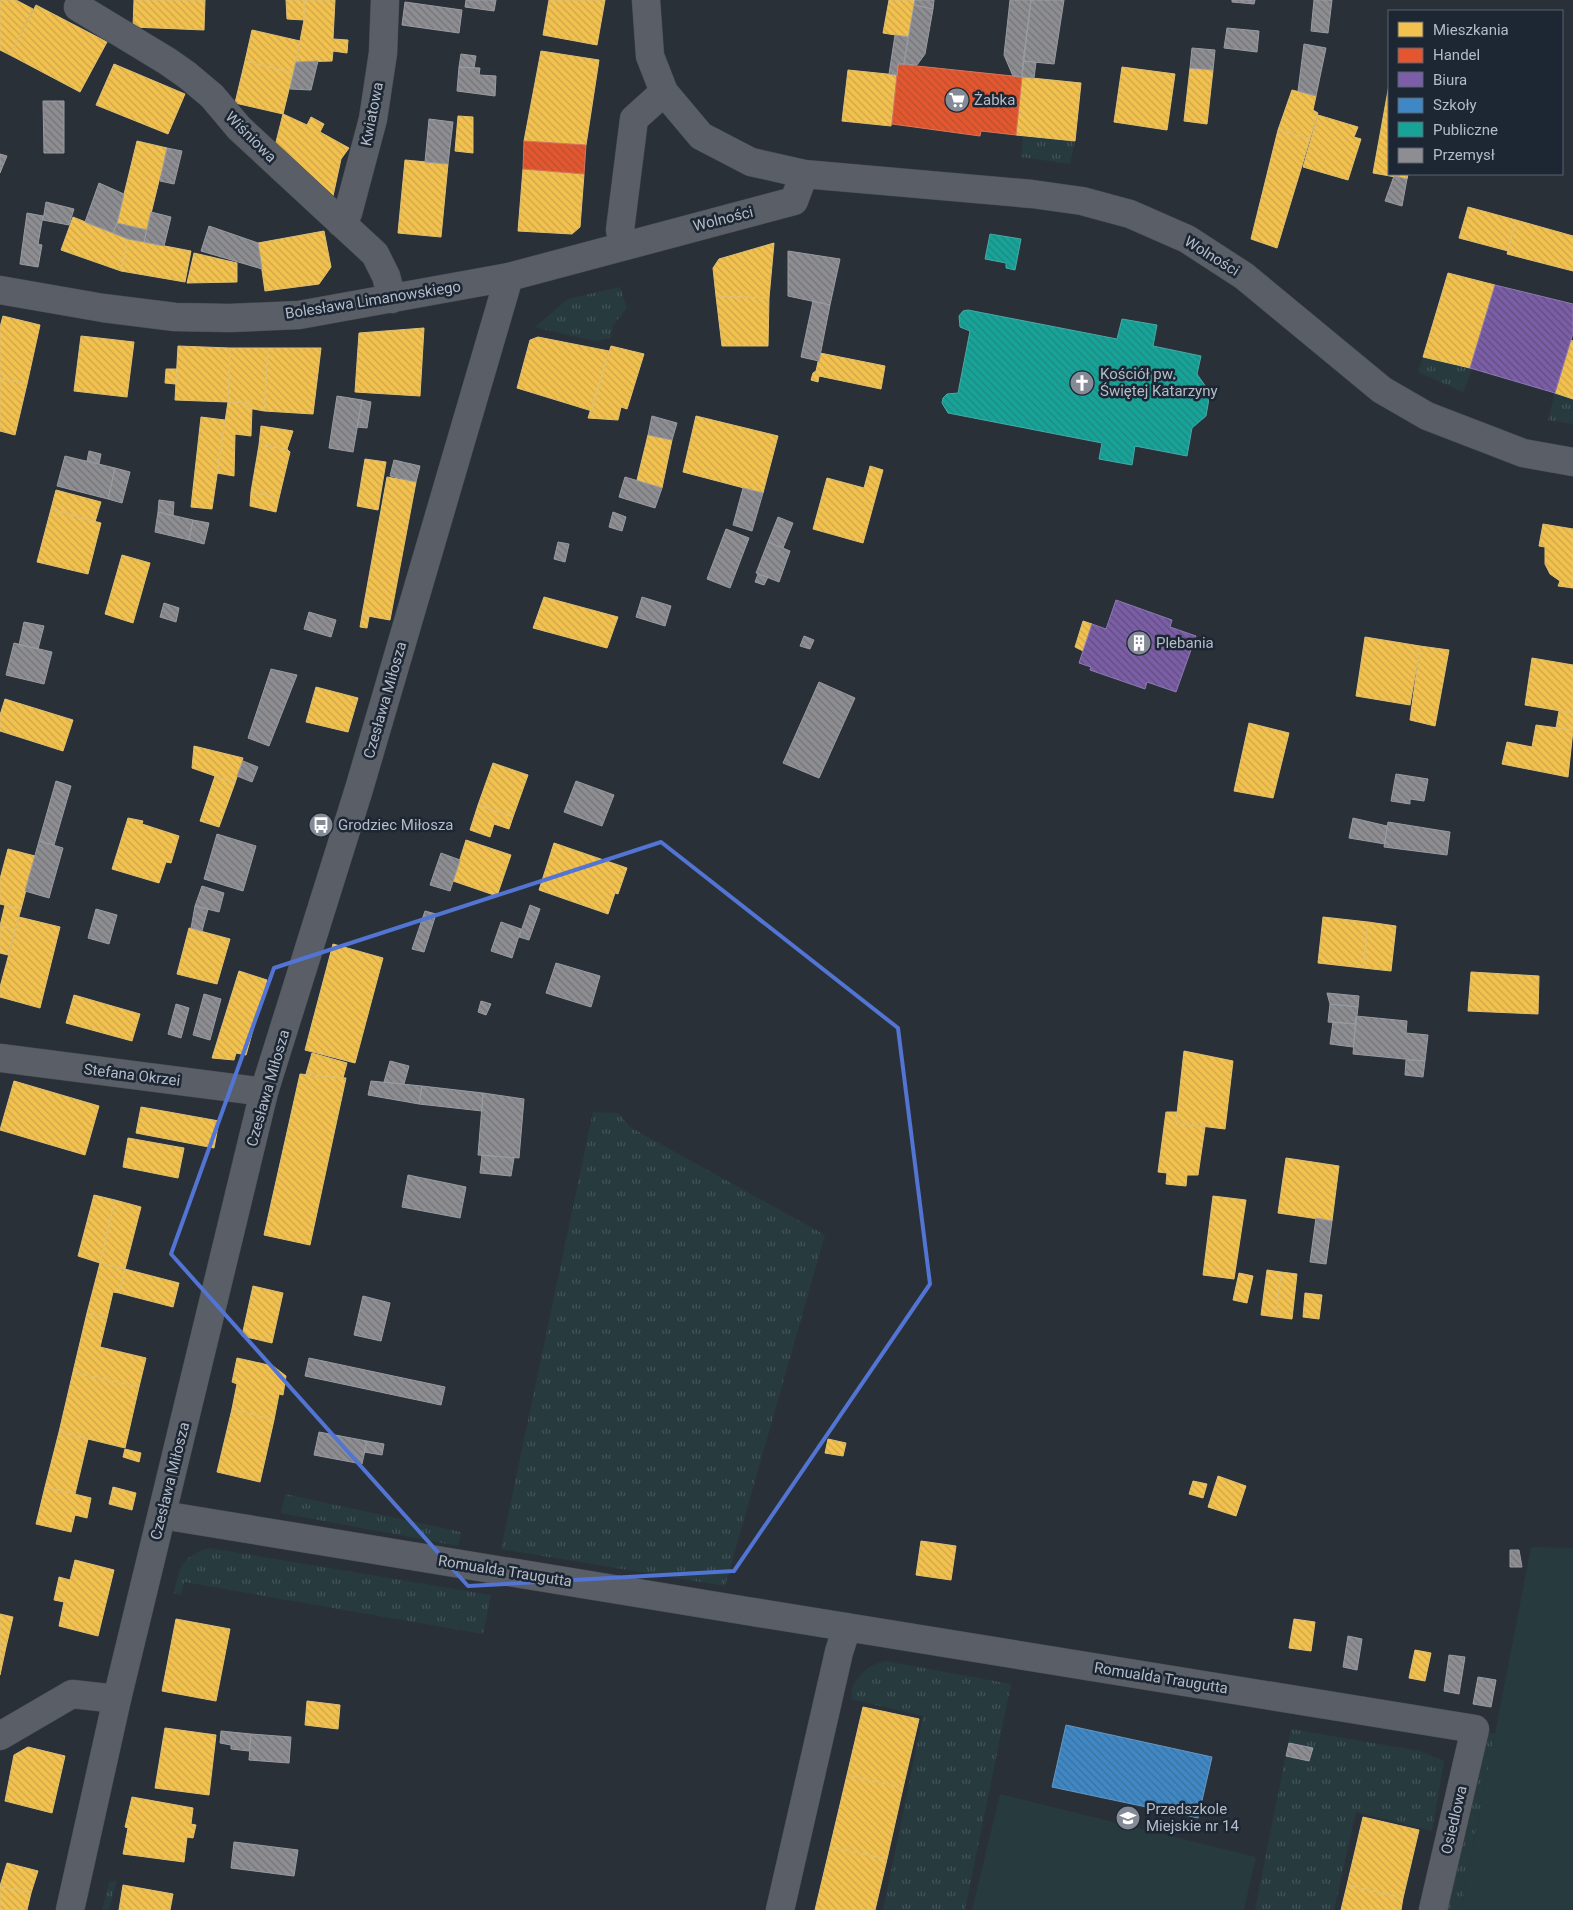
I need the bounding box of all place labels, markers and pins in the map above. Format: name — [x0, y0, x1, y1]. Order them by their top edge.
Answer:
supermarket icon: Żabka — [944, 87, 970, 113]
place label: Żabka — [974, 91, 1015, 109]
place label: Kościół pw. Świętej Katarzyny — [1100, 365, 1218, 400]
church icon: Kościół pw. Świętej Katarzyny — [1069, 370, 1095, 396]
building icon: Plebania — [1126, 630, 1152, 656]
place label: Plebania — [1156, 634, 1214, 652]
bus stop icon: Grodziec Miłosza — [308, 812, 334, 838]
place label: Grodziec Miłosza — [338, 816, 453, 834]
place label: Przedszkole Miejskie nr 14 — [1146, 1800, 1239, 1835]
school or university icon: Przedszkole Miejskie nr 14 — [1115, 1805, 1141, 1831]

